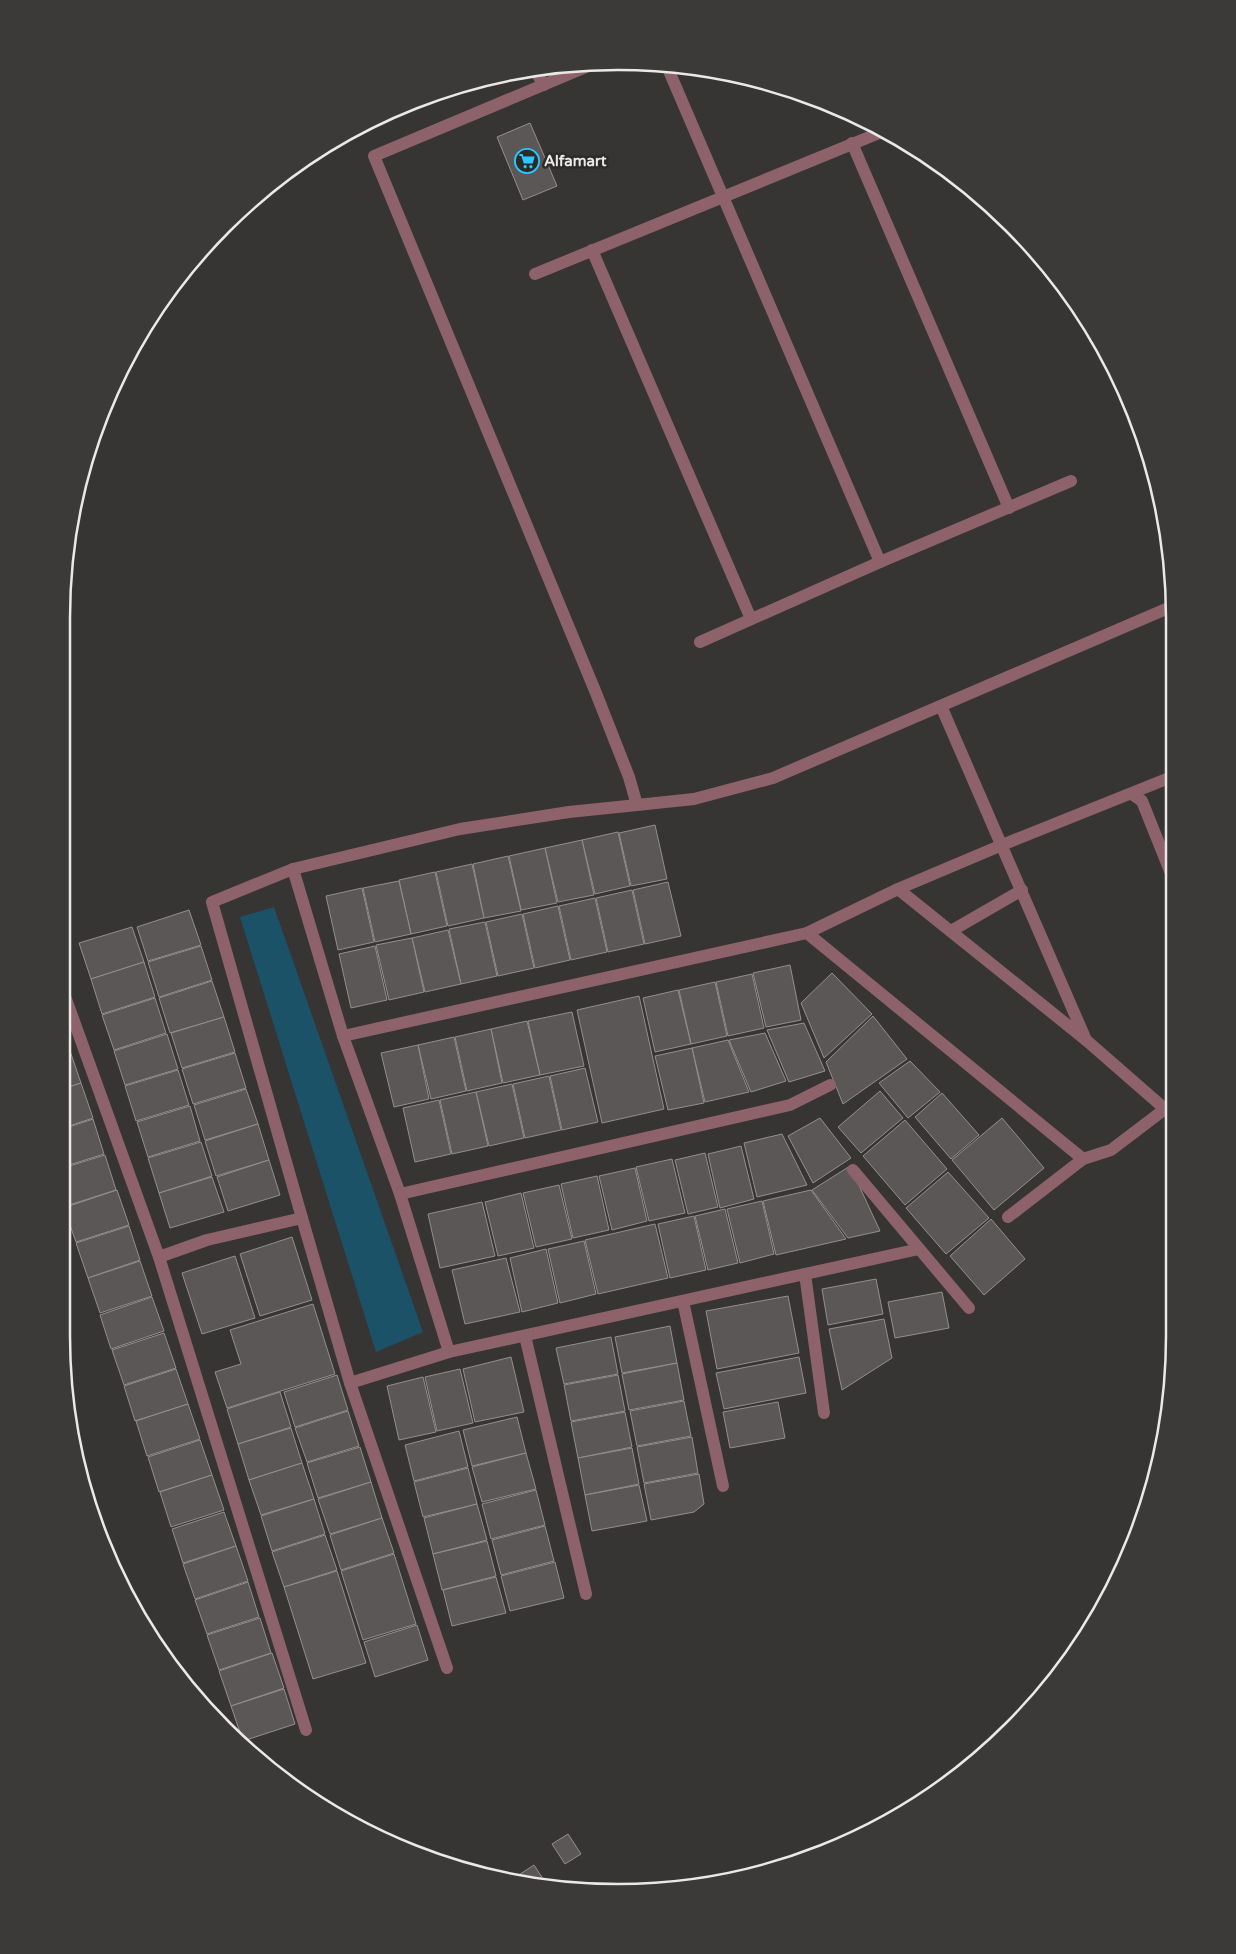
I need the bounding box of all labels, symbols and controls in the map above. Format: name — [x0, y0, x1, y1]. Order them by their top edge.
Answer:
supermarket icon: Alfamart — [514, 148, 540, 174]
place label: Alfamart — [544, 152, 607, 170]

